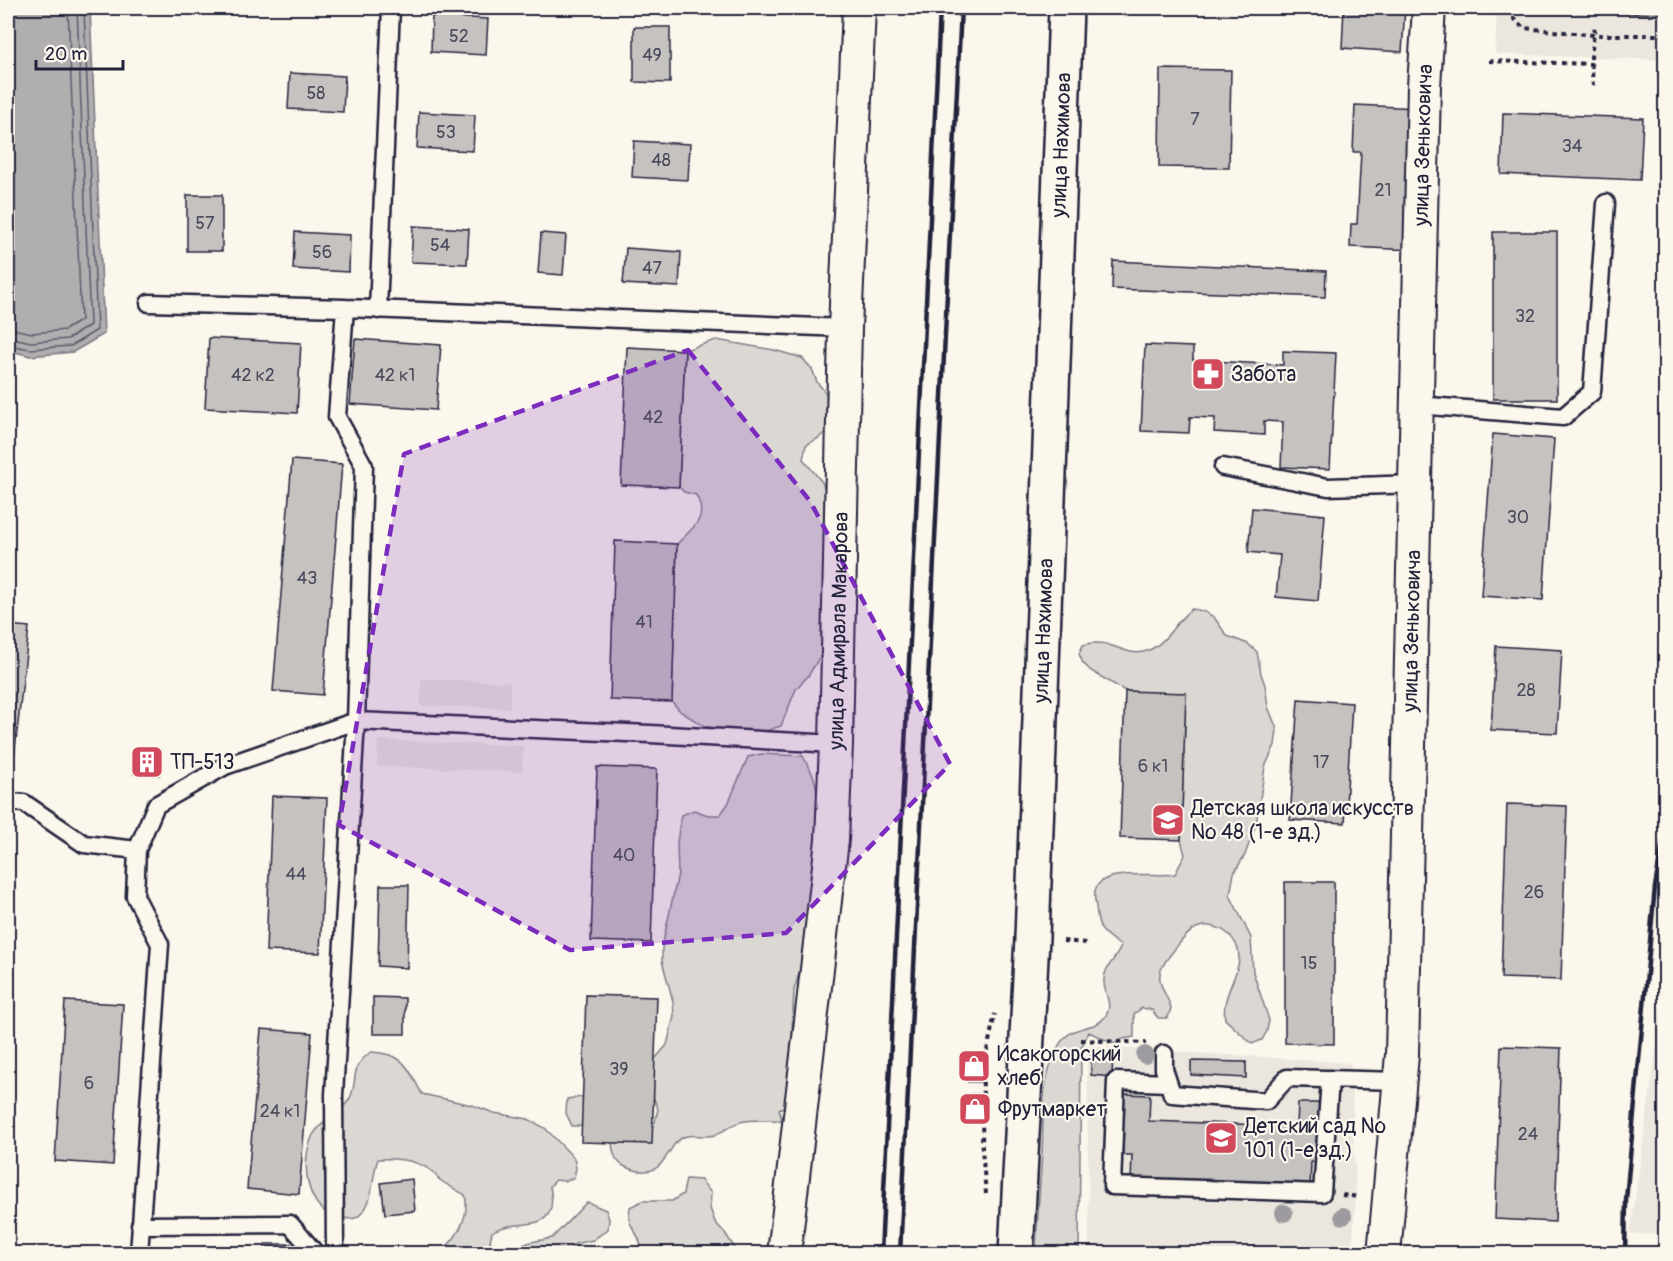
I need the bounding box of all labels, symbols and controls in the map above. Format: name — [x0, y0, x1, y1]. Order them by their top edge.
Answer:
house number: 52 — [449, 25, 469, 48]
scale bar — [36, 33, 123, 71]
text: 20 m — [45, 43, 87, 66]
house number: 49 — [642, 44, 662, 67]
street label: улица Зеньковича — [1408, 63, 1439, 227]
street label: улица Нахимова — [1045, 72, 1078, 219]
house number: 58 — [307, 82, 325, 105]
house number: 7 — [1190, 108, 1200, 131]
house number: 53 — [436, 121, 456, 144]
house number: 34 — [1562, 135, 1583, 158]
house number: 48 — [651, 149, 671, 172]
house number: 21 — [1374, 179, 1392, 202]
house number: 57 — [195, 212, 215, 235]
house number: 54 — [430, 234, 451, 257]
house number: 56 — [312, 241, 332, 264]
house number: 47 — [642, 257, 662, 280]
house number: 32 — [1515, 305, 1535, 328]
pharmacy icon: Забота — [1190, 356, 1226, 392]
place label: Забота — [1231, 361, 1296, 388]
house number: 42 к2 — [231, 364, 275, 387]
house number: 42 к1 — [375, 364, 415, 387]
house number: 42 — [643, 406, 663, 429]
house number: 30 — [1507, 506, 1529, 529]
street label: улица Адмирала Макарова — [823, 512, 855, 752]
street label: улица Зеньковича — [1397, 550, 1427, 713]
street label: улица Нахимова — [1028, 558, 1060, 705]
house number: 43 — [297, 567, 317, 590]
house number: 41 — [635, 611, 653, 634]
house number: 28 — [1516, 679, 1536, 702]
building icon: ТП-513 — [129, 744, 165, 780]
place label: ТП-513 — [170, 749, 235, 776]
house number: 17 — [1313, 751, 1330, 774]
house number: 6 к1 — [1138, 755, 1168, 778]
place label: Детская школа искусств № 48 (1-е зд.) — [1190, 795, 1414, 846]
school or university icon: Детская школа искусств № 48 (1-е зд.) — [1150, 802, 1186, 838]
house number: 40 — [613, 844, 635, 867]
house number: 44 — [286, 863, 307, 886]
house number: 26 — [1524, 881, 1544, 904]
house number: 15 — [1301, 952, 1317, 975]
place label: Исакогорский хлеб — [997, 1041, 1121, 1092]
shop icon: Исакогорский хлеб — [956, 1048, 992, 1084]
house number: 39 — [609, 1058, 629, 1081]
house number: 6 — [84, 1072, 94, 1095]
shop icon: Фрутмаркет — [957, 1091, 993, 1127]
place label: Фрутмаркет — [998, 1096, 1107, 1123]
house number: 24 к1 — [260, 1100, 300, 1123]
place label: Детский сад № 101 (1-е зд.) — [1243, 1113, 1386, 1164]
school or university icon: Детский сад № 101 (1-е зд.) — [1203, 1120, 1239, 1156]
house number: 24 — [1518, 1123, 1539, 1146]

